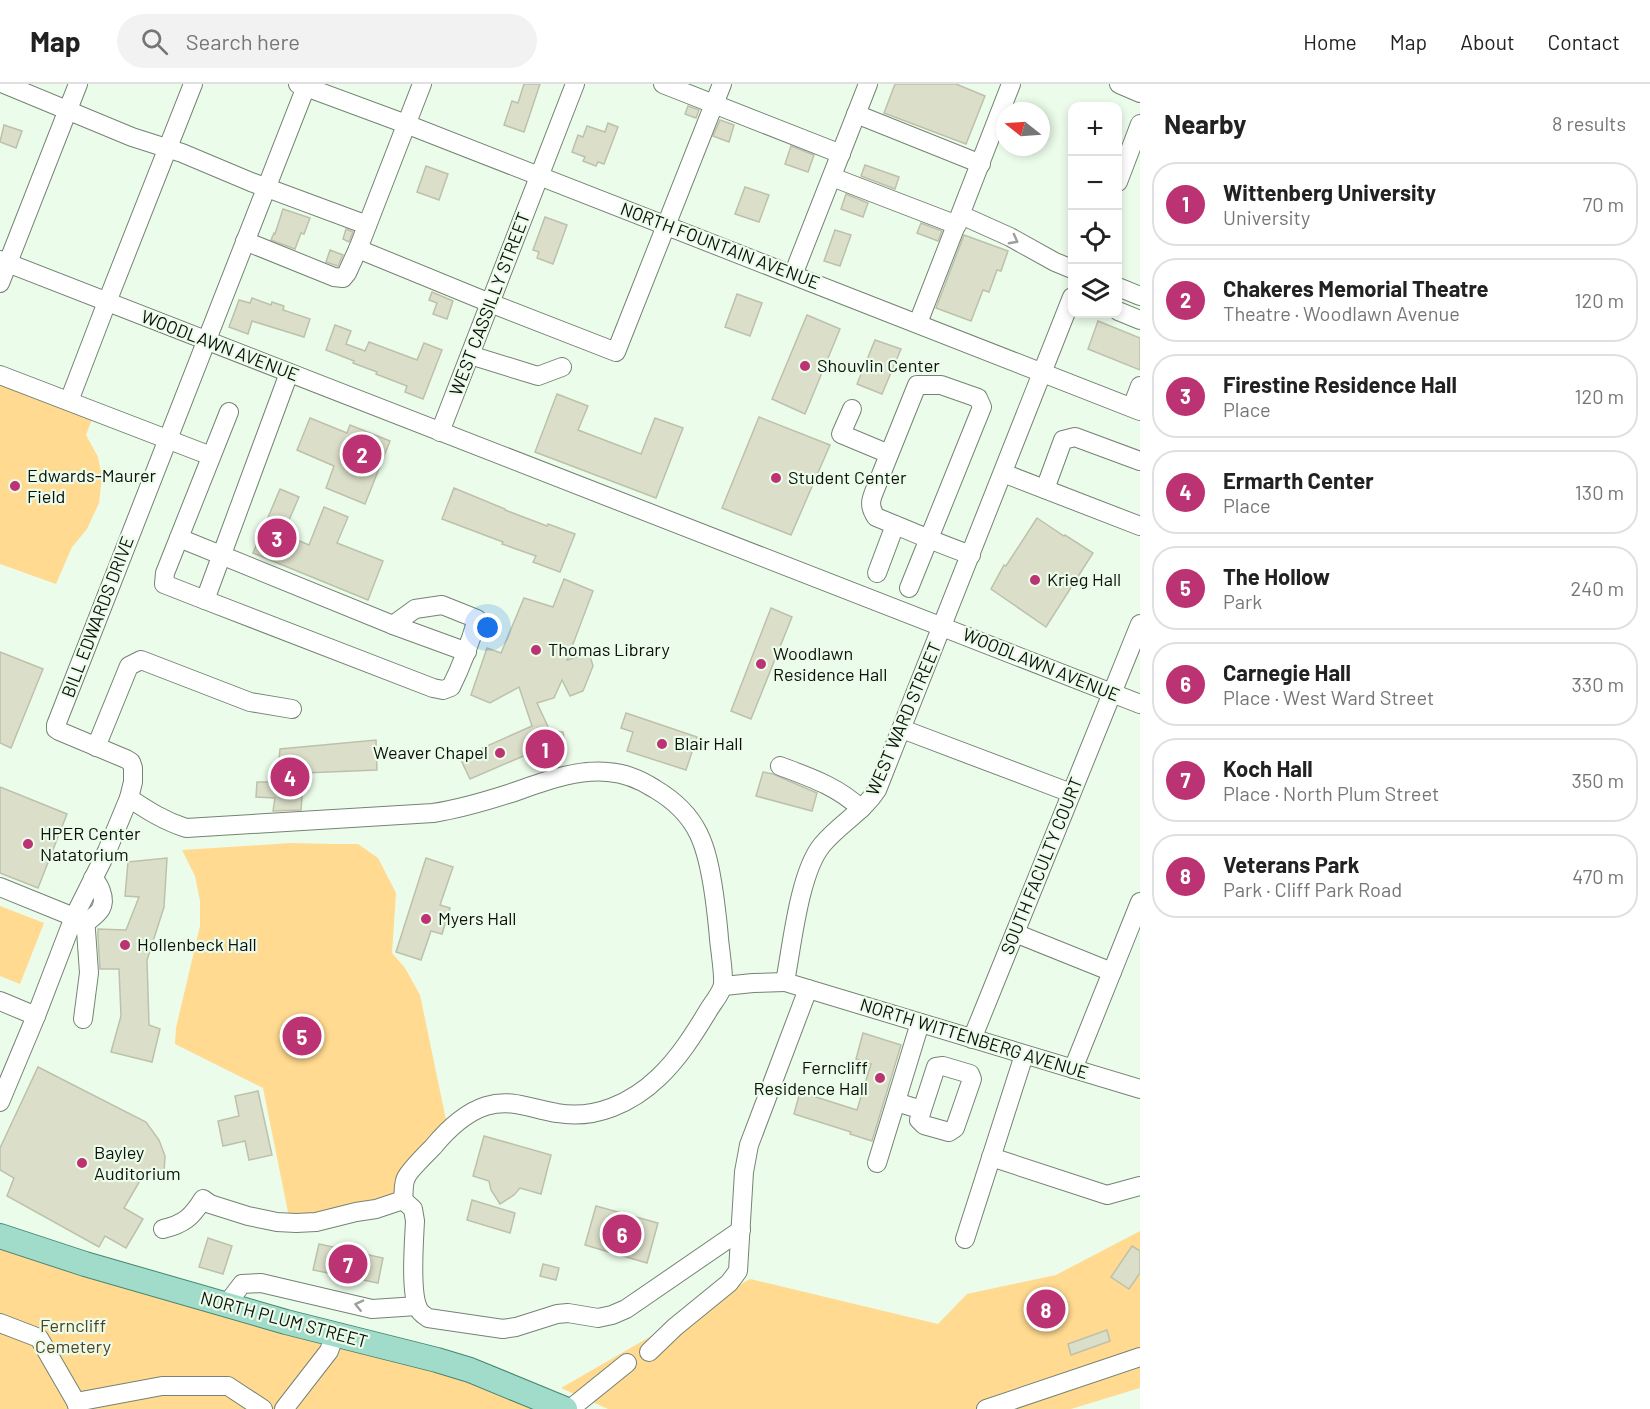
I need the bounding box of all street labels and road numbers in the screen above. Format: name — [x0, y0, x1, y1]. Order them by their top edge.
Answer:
street label: NORTH FOUNTAIN AVENUE — [618, 197, 823, 293]
street label: WEST CASSILLY STREET — [444, 209, 534, 398]
street label: WOODLAWN AVENUE — [138, 305, 302, 385]
street label: BILL EDWARDS DRIVE — [56, 533, 138, 700]
street label: WOODLAWN AVENUE — [960, 623, 1123, 706]
street label: WEST WARD STREET — [861, 639, 945, 799]
street label: SOUTH FACULTY COURT — [995, 774, 1087, 957]
street label: NORTH WITTENBERG AVENUE — [857, 993, 1091, 1083]
street label: NORTH PLUM STREET — [198, 1286, 370, 1352]

